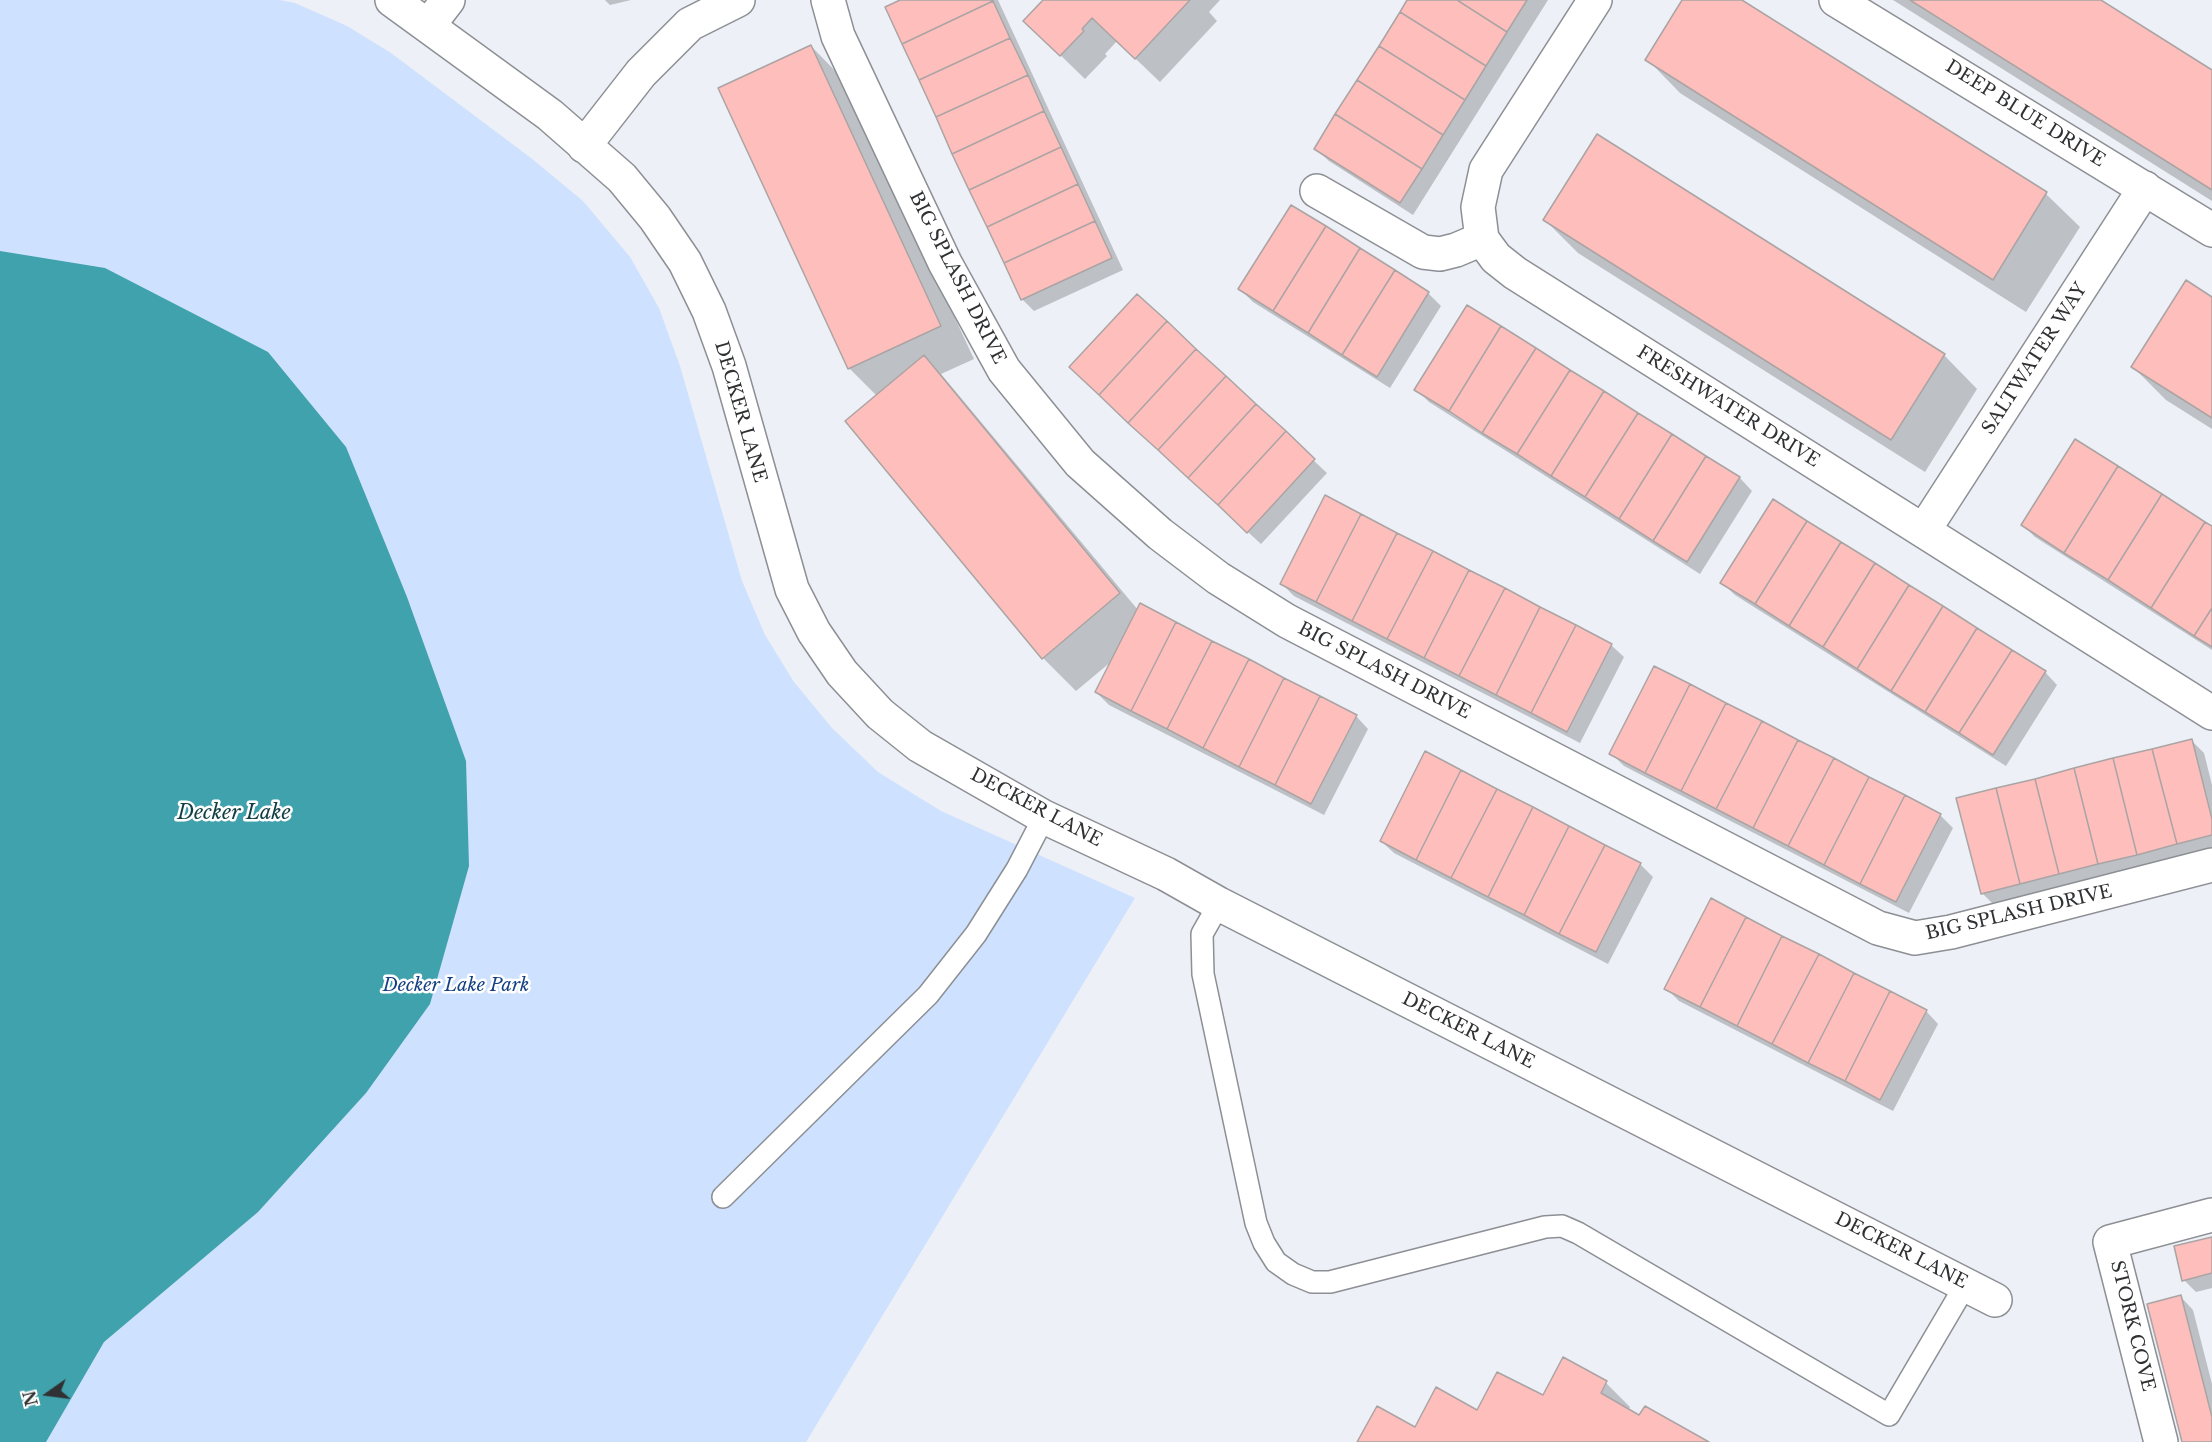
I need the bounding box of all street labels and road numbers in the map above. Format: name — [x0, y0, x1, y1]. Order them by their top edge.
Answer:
street label: DEEP BLUE DRIVE — [1941, 56, 2109, 172]
street label: BIG SPLASH DRIVE — [904, 188, 1010, 368]
street label: SALTWATER WAY — [1978, 279, 2092, 439]
street label: DECKER LANE — [710, 339, 770, 485]
street label: FRESHWATER DRIVE — [1633, 342, 1823, 472]
street label: BIG SPLASH DRIVE — [1294, 618, 1474, 724]
street label: DECKER LANE — [967, 764, 1105, 852]
street label: BIG SPLASH DRIVE — [1924, 881, 2114, 945]
street label: DECKER LANE — [1398, 988, 1538, 1074]
street label: DECKER LANE — [1831, 1208, 1971, 1294]
street label: STORK COVE — [2105, 1258, 2159, 1394]

